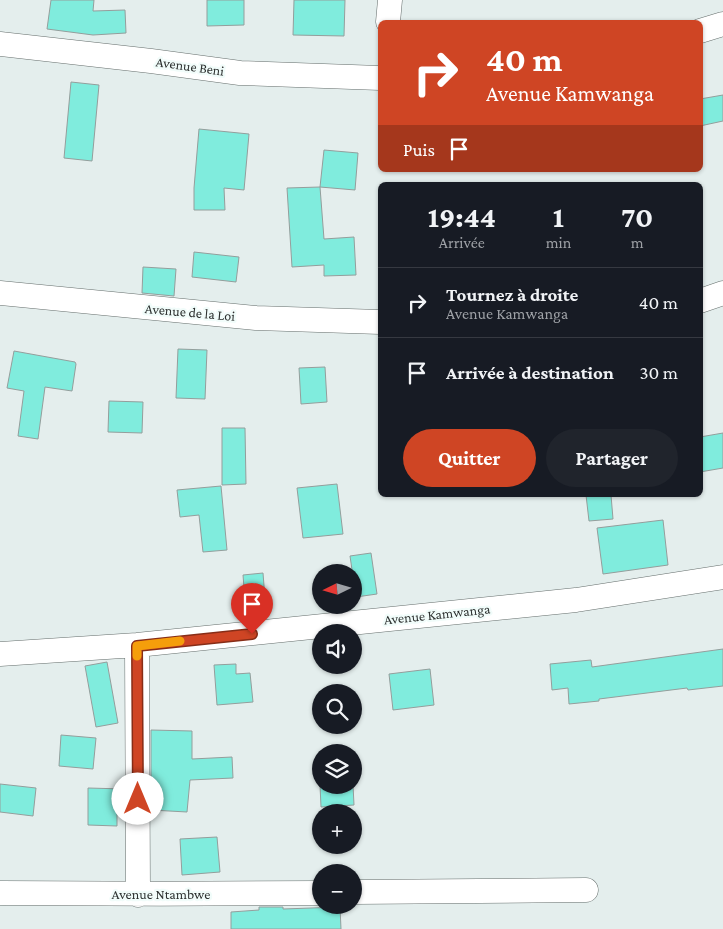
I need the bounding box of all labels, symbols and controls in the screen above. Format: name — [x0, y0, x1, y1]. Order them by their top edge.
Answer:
icon: right — [403, 40, 468, 105]
text: 40 m — [486, 40, 563, 79]
street label: Avenue Beni — [155, 53, 226, 79]
text: Avenue Kamwanga — [486, 81, 654, 106]
icon: arrive — [445, 135, 473, 163]
text: Puis — [403, 139, 435, 160]
text: 19:44 — [428, 200, 496, 233]
text: 1 — [553, 200, 564, 233]
text: 70 — [621, 200, 653, 233]
text: Arrivée — [439, 234, 485, 251]
text: min — [546, 234, 571, 251]
text: m — [631, 234, 644, 251]
text: Tournez à droite — [446, 284, 578, 305]
icon: right — [403, 289, 431, 317]
text: 40 m — [639, 292, 678, 313]
street label: Avenue de la Loi — [144, 300, 236, 324]
text: Avenue Kamwanga — [446, 305, 568, 322]
icon: arrive — [403, 359, 431, 387]
text: Arrivée à destination — [446, 362, 614, 383]
text: 30 m — [639, 362, 678, 383]
button: Quitter — [403, 429, 536, 487]
button: Partager — [546, 429, 678, 487]
north arrow — [312, 564, 362, 614]
map controls — [312, 564, 362, 914]
pin — [231, 583, 273, 634]
icon: arrive — [238, 590, 266, 618]
street label: Avenue Kamwanga — [383, 600, 491, 628]
button: sound — [312, 624, 362, 674]
button: search — [312, 684, 362, 734]
button: layers — [312, 744, 362, 794]
position arrow — [111, 772, 163, 824]
button: + — [312, 804, 362, 854]
button: − — [312, 864, 362, 914]
street label: Avenue Ntambwe — [112, 886, 210, 902]

